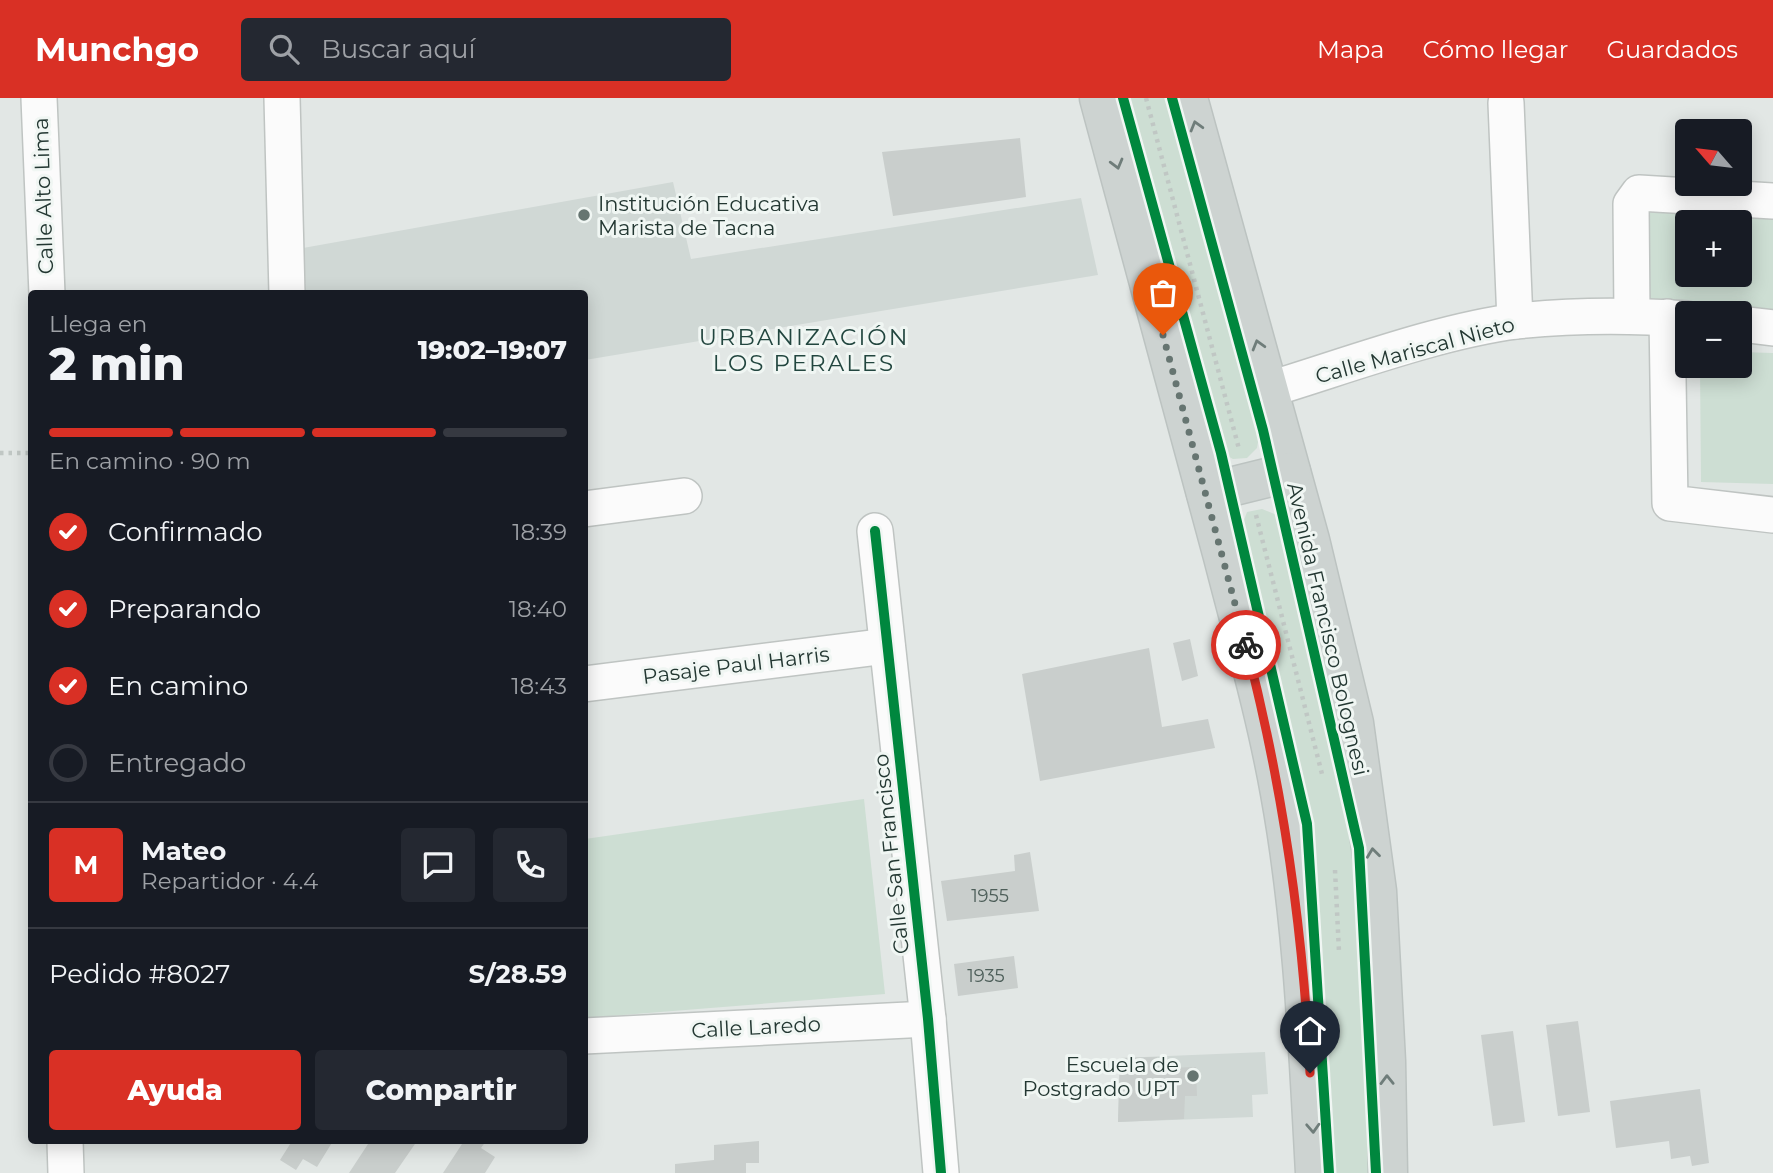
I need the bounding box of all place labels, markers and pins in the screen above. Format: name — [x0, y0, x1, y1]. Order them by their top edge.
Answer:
place label: Institución Educativa Marista de Tacna — [598, 191, 820, 240]
marker: Institución Educativa Marista de Tacna — [576, 207, 592, 223]
pin — [1133, 263, 1193, 335]
pin — [1280, 1001, 1340, 1073]
place label: Escuela de Postgrado UPT — [1022, 1052, 1179, 1101]
marker: Escuela de Postgrado UPT — [1185, 1068, 1201, 1084]

